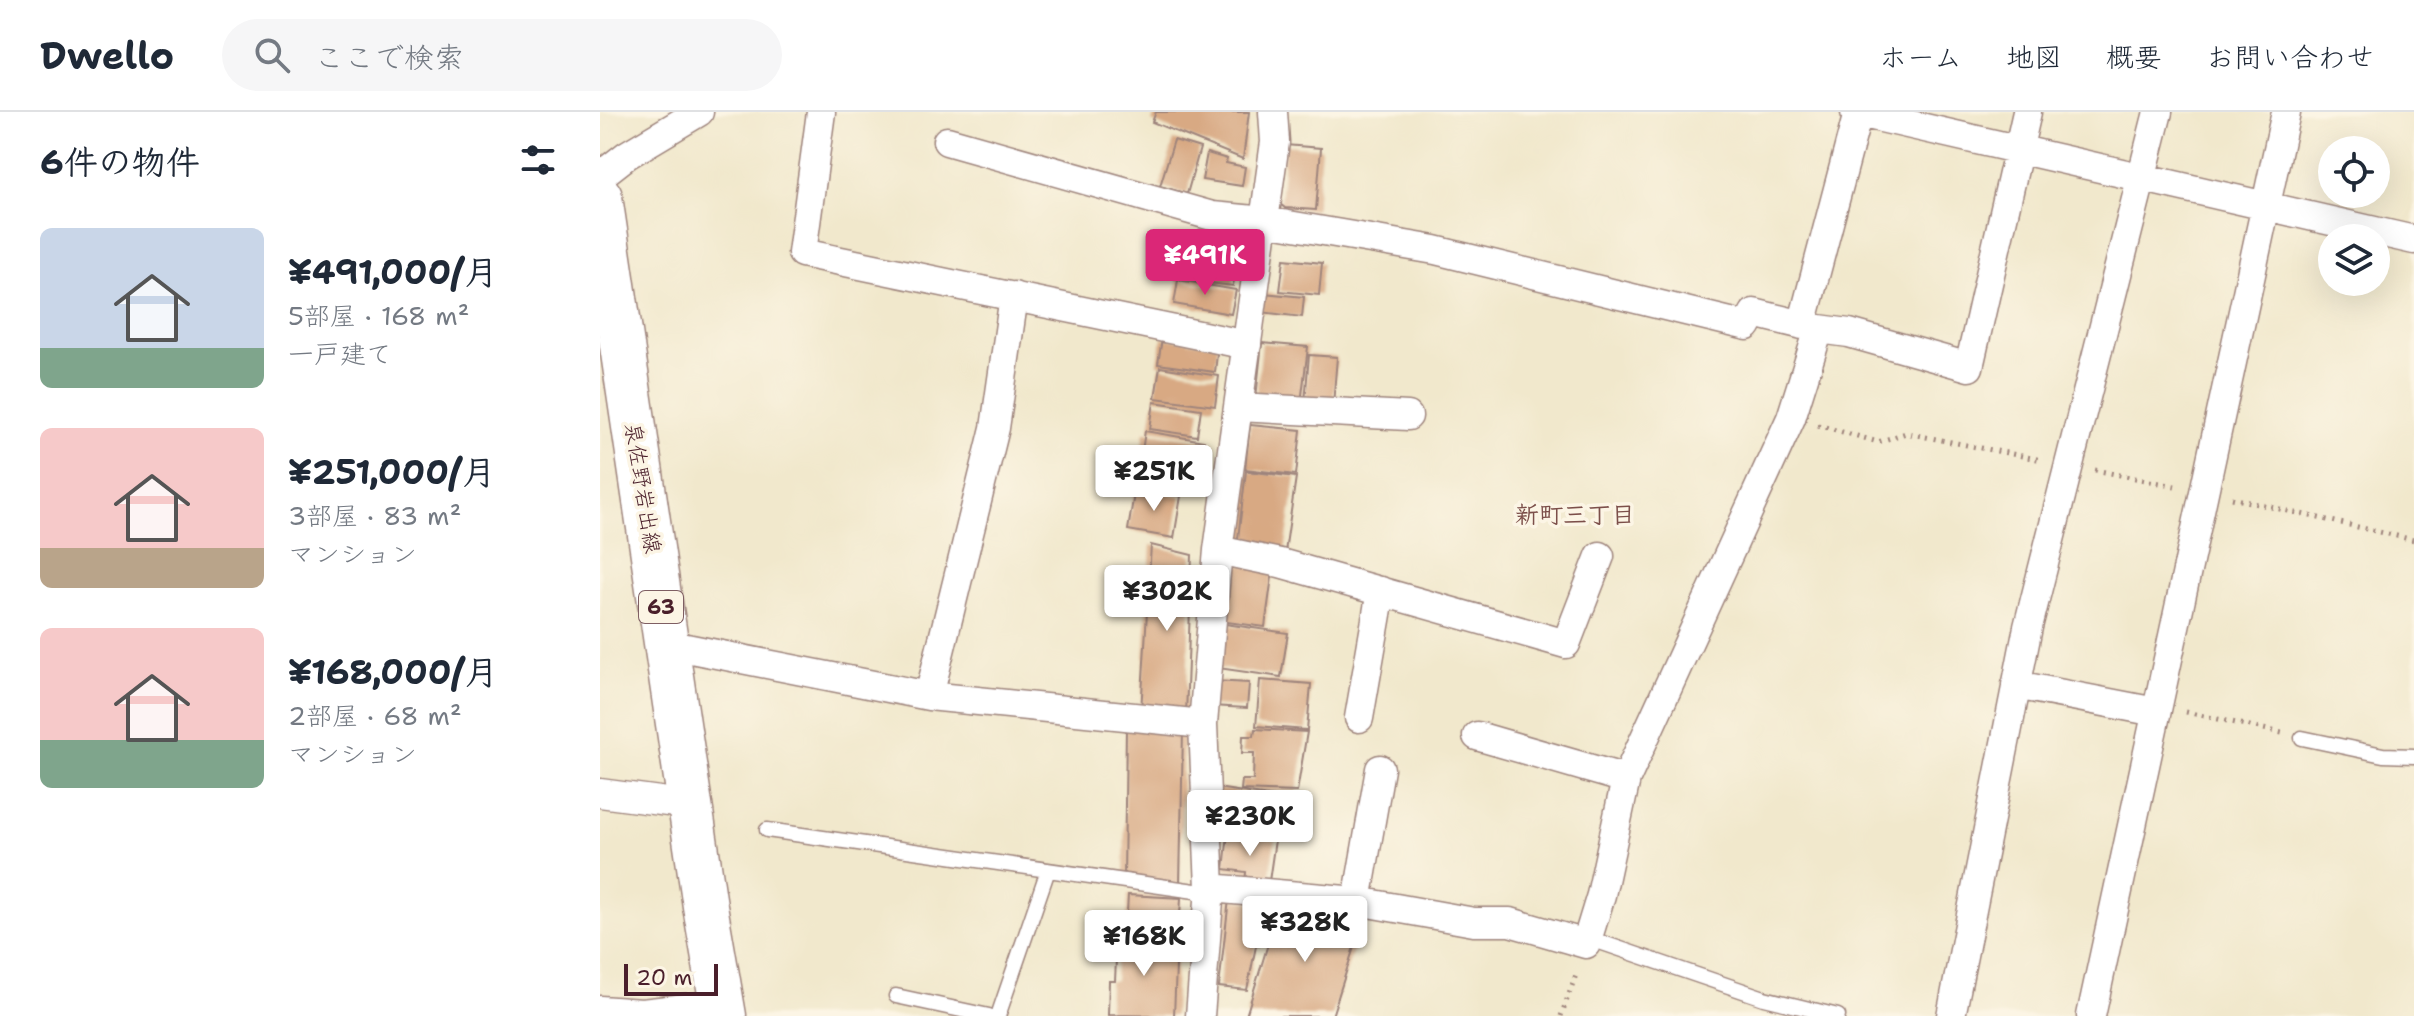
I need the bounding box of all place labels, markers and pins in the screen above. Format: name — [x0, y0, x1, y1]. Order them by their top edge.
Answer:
pin: ¥491K — [1149, 229, 1261, 297]
pin: ¥251K — [1098, 445, 1210, 513]
pin: ¥302K — [1111, 565, 1223, 633]
pin: ¥230K — [1194, 790, 1306, 858]
pin: ¥328K — [1249, 896, 1361, 964]
pin: ¥168K — [1088, 910, 1200, 978]

